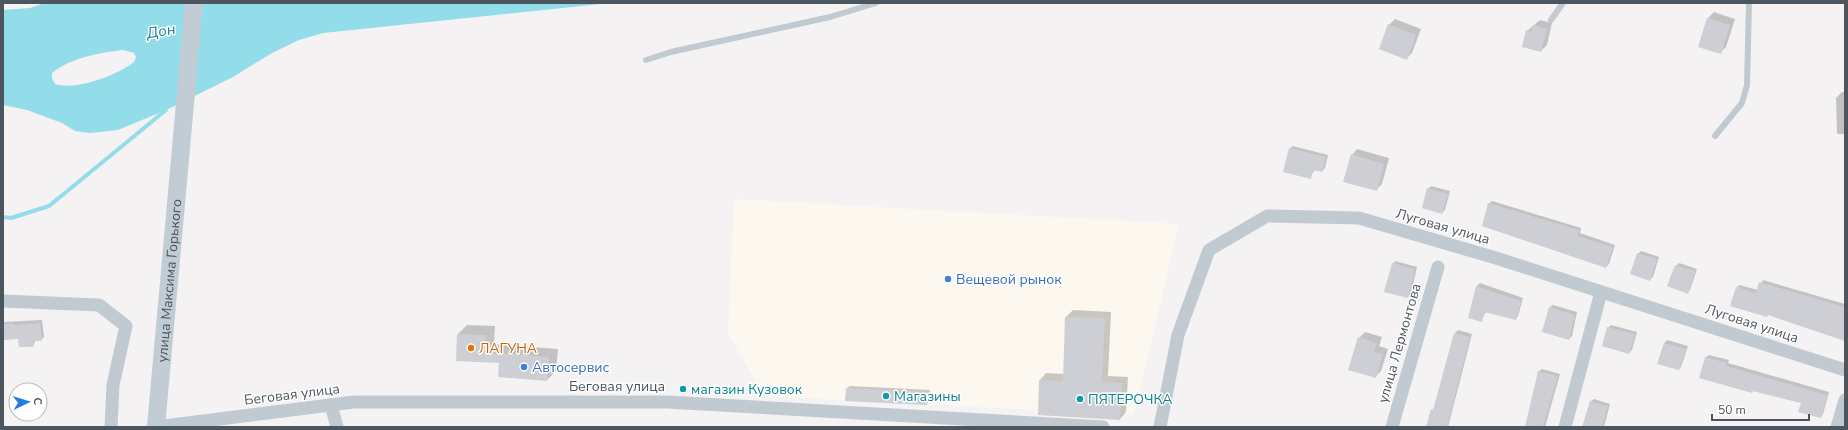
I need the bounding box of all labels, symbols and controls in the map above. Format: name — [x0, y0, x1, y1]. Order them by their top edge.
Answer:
water label: Дон — [144, 19, 177, 44]
street label: улица Максима Горького — [153, 198, 186, 363]
street label: Луговая улица — [1394, 204, 1492, 249]
place label: Вещевой рынок — [956, 270, 1062, 289]
marker: Вещевой рынок — [943, 274, 953, 284]
street label: улица Лермонтова — [1373, 281, 1426, 405]
street label: Луговая улица — [1703, 299, 1801, 348]
place label: ЛАГУНА — [479, 339, 537, 358]
marker: ЛАГУНА — [466, 343, 476, 353]
place label: Автосервис — [532, 358, 609, 377]
marker: Автосервис — [519, 362, 529, 372]
street label: Беговая улица — [569, 377, 665, 396]
street label: Беговая улица — [243, 379, 341, 410]
place label: магазин Кузовок — [691, 380, 803, 399]
north arrow — [8, 382, 48, 422]
marker: магазин Кузовок — [678, 384, 688, 394]
place label: Магазины — [894, 387, 961, 406]
place label: ПЯТЕРОЧКА — [1088, 390, 1172, 409]
marker: Магазины — [881, 391, 891, 401]
marker: ПЯТЕРОЧКА — [1075, 394, 1085, 404]
scale bar — [1712, 396, 1809, 422]
text: С — [30, 397, 45, 406]
text: 50 m — [1718, 402, 1746, 418]

